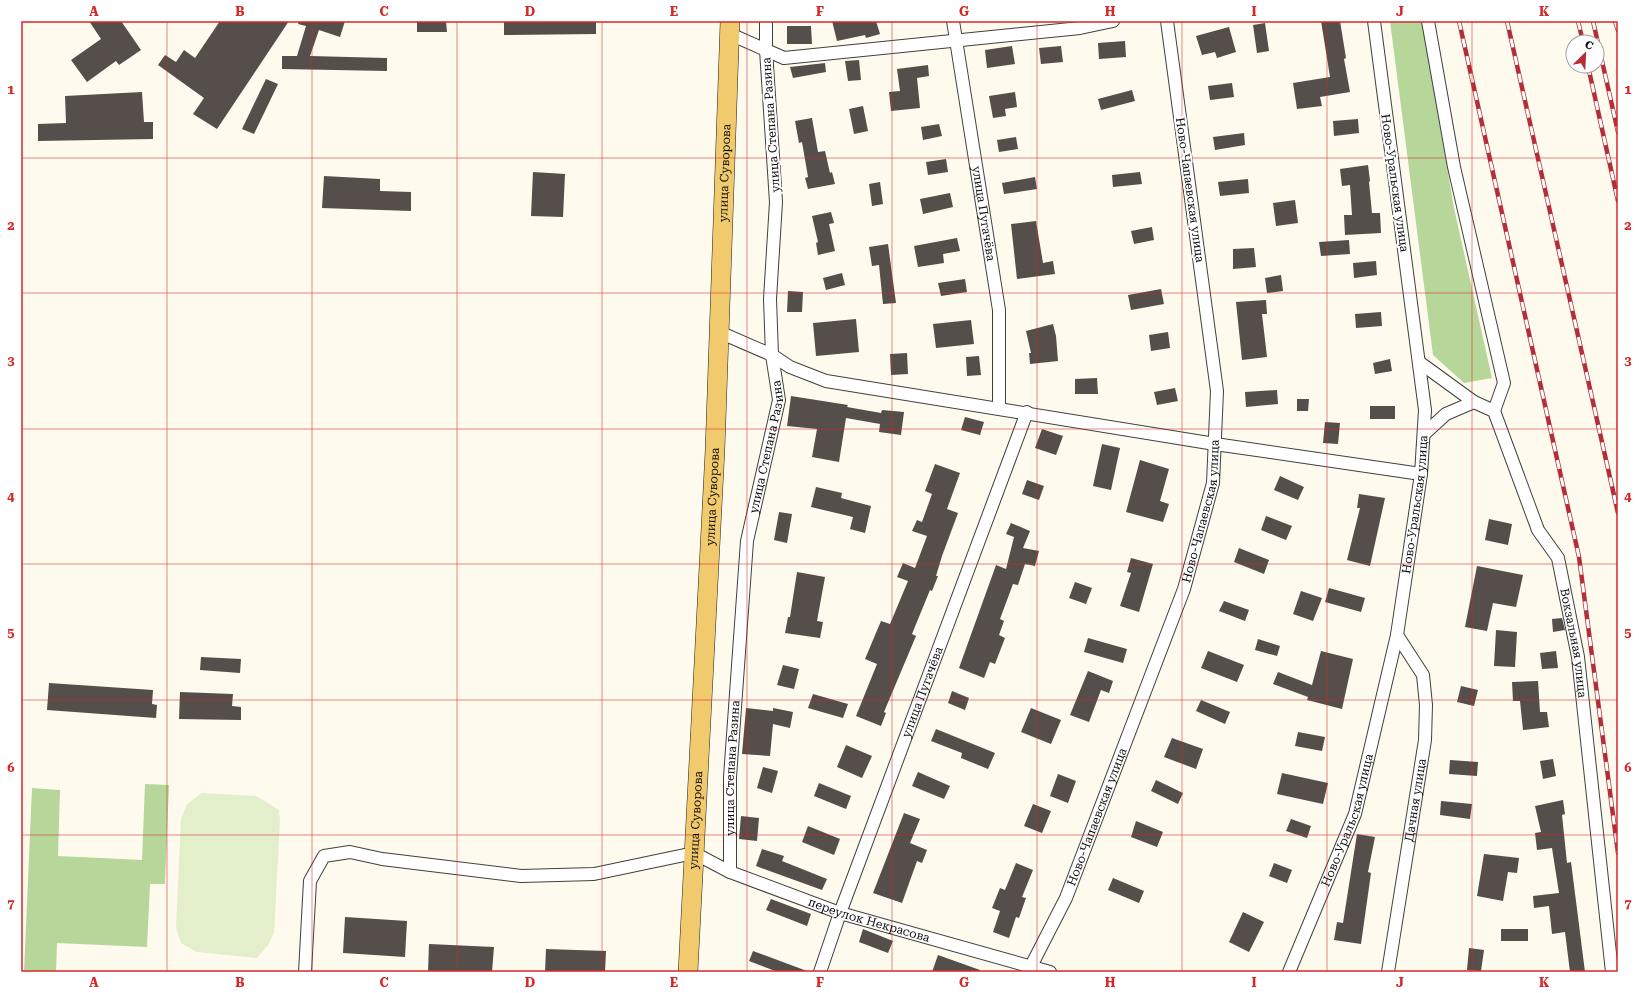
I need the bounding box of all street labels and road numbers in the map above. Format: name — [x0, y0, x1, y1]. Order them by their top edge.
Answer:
street label: улица Степана Разина — [759, 56, 783, 193]
street label: Ново-Уральская улица — [1378, 113, 1412, 253]
street label: Ново-Чапаевская улица — [1173, 117, 1207, 264]
street label: улица Суворова — [716, 123, 733, 222]
street label: улица Пугачёва — [969, 165, 998, 263]
street label: улица Степана Разина — [746, 379, 786, 515]
street label: Ново-Уральская улица — [1399, 434, 1430, 575]
street label: Ново-Чапаевская улица — [1179, 439, 1222, 584]
street label: улица Суворова — [703, 447, 722, 546]
street label: Вокзальная улица — [1557, 587, 1589, 699]
street label: улица Пугачёва — [899, 644, 946, 740]
street label: улица Степана Разина — [723, 699, 743, 836]
street label: Ново-Чапаевская улица — [1064, 745, 1130, 888]
street label: Ново-Уральская улица — [1318, 752, 1376, 889]
street label: Дачная улица — [1402, 757, 1429, 843]
street label: улица Суворова — [686, 770, 705, 870]
street label: переулок Некрасова — [806, 895, 932, 945]

